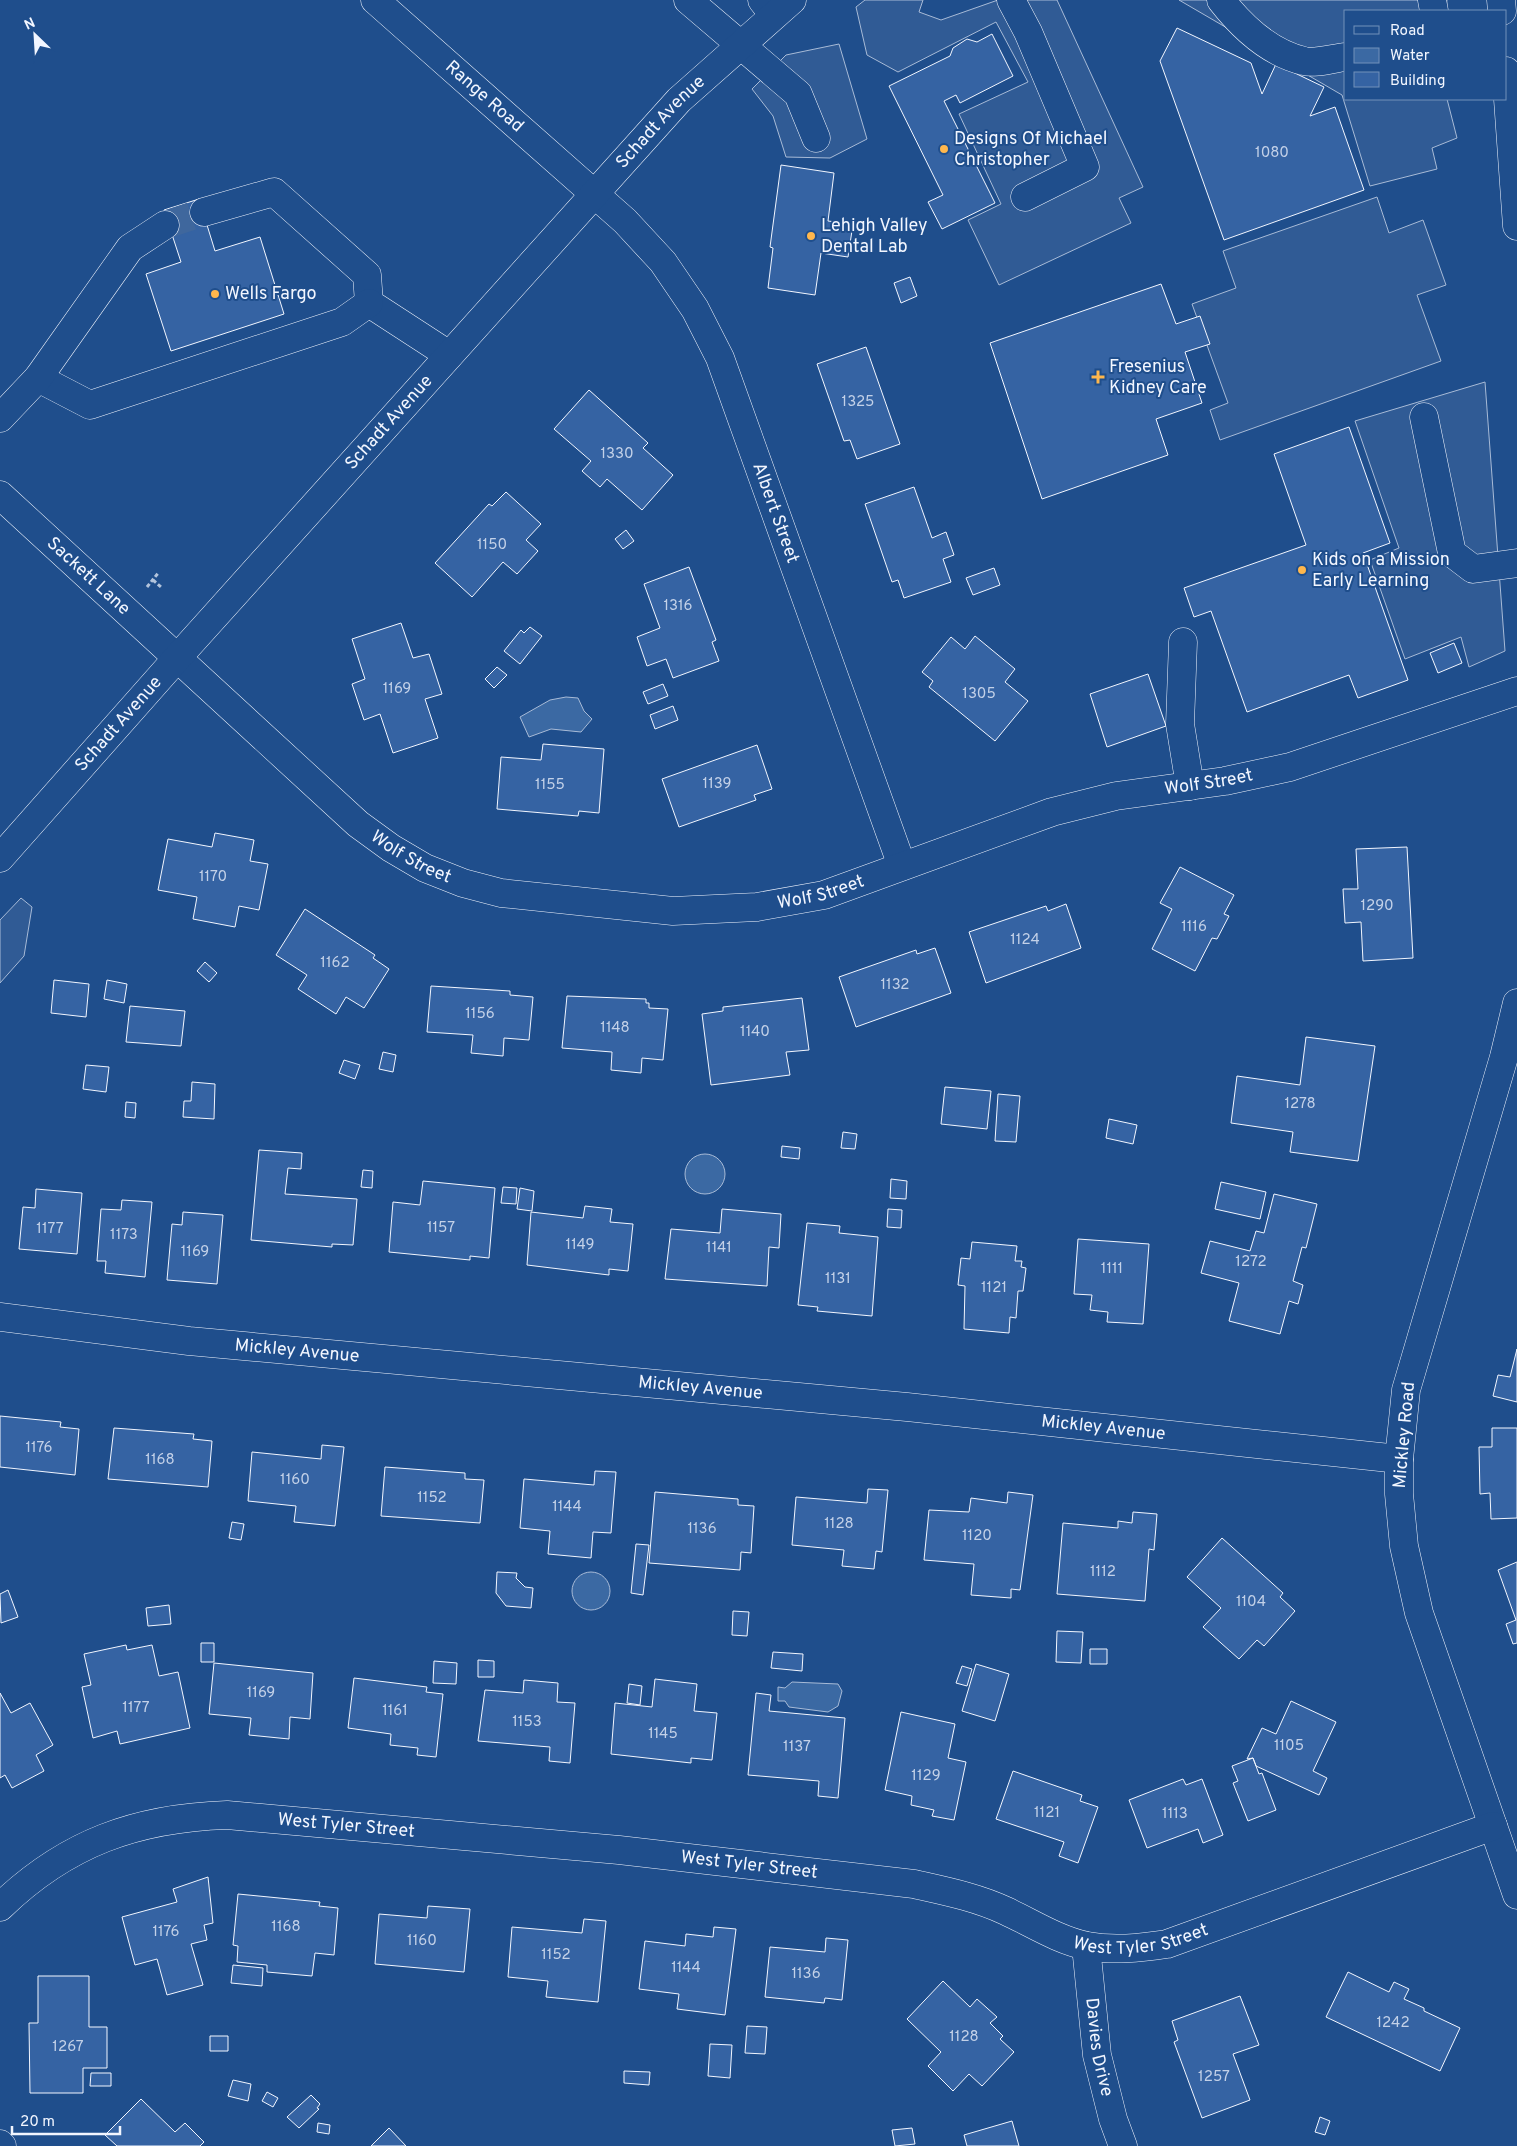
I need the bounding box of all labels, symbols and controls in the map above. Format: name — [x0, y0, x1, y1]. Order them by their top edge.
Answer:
north arrow — [10, 10, 60, 60]
legend — [1344, 10, 1507, 100]
text: N — [22, 15, 38, 34]
text: Road — [1390, 22, 1425, 41]
text: Water — [1390, 47, 1430, 66]
street label: Range Road — [440, 56, 529, 138]
street label: Schadt Avenue — [611, 71, 710, 174]
text: Building — [1390, 72, 1445, 91]
place label: Designs Of Michael Christopher — [954, 128, 1107, 172]
marker: Designs Of Michael Christopher — [938, 143, 950, 155]
house number: 1080 — [1255, 144, 1289, 163]
place label: Lehigh Valley Dental Lab — [821, 215, 927, 259]
marker: Lehigh Valley Dental Lab — [805, 230, 817, 242]
place label: Wells Fargo — [225, 283, 317, 306]
marker: Wells Fargo — [209, 288, 221, 300]
place label: Fresenius Kidney Care — [1109, 356, 1207, 400]
street label: Schadt Avenue — [340, 370, 438, 475]
marker: Fresenius Kidney Care — [1091, 370, 1105, 384]
house number: 1325 — [842, 393, 874, 412]
house number: 1330 — [600, 445, 634, 464]
street label: Albert Street — [747, 460, 804, 566]
street label: Sackett Lane — [42, 532, 135, 620]
house number: 1150 — [477, 536, 507, 555]
place label: Kids on a Mission Early Learning — [1312, 549, 1450, 593]
marker: Kids on a Mission Early Learning — [1296, 564, 1308, 576]
house number: 1316 — [663, 597, 693, 616]
street label: Schadt Avenue — [70, 671, 167, 777]
house number: 1169 — [383, 680, 411, 699]
house number: 1305 — [962, 685, 996, 704]
street label: Wolf Street — [1163, 764, 1255, 801]
house number: 1139 — [703, 775, 731, 794]
house number: 1155 — [535, 776, 565, 795]
street label: Wolf Street — [366, 825, 455, 889]
house number: 1170 — [199, 868, 227, 887]
street label: Wolf Street — [775, 870, 867, 915]
house number: 1290 — [1360, 897, 1394, 916]
house number: 1116 — [1181, 918, 1207, 937]
house number: 1124 — [1010, 931, 1040, 950]
house number: 1162 — [320, 954, 350, 973]
house number: 1132 — [880, 976, 910, 995]
house number: 1156 — [465, 1005, 495, 1024]
house number: 1148 — [600, 1019, 630, 1038]
house number: 1140 — [740, 1023, 770, 1042]
house number: 1278 — [1284, 1095, 1316, 1114]
house number: 1157 — [427, 1219, 455, 1238]
house number: 1177 — [36, 1220, 64, 1239]
house number: 1173 — [110, 1226, 138, 1245]
house number: 1149 — [566, 1236, 594, 1255]
house number: 1141 — [706, 1239, 732, 1258]
house number: 1169 — [181, 1243, 209, 1262]
house number: 1272 — [1235, 1253, 1267, 1272]
house number: 1111 — [1101, 1260, 1123, 1279]
house number: 1131 — [825, 1270, 851, 1289]
house number: 1121 — [981, 1279, 1007, 1298]
street label: Mickley Avenue — [234, 1334, 360, 1368]
street label: Mickley Avenue — [637, 1371, 764, 1405]
street label: Mickley Road — [1389, 1381, 1421, 1489]
street label: Mickley Avenue — [1040, 1410, 1167, 1446]
house number: 1176 — [25, 1439, 53, 1458]
house number: 1168 — [145, 1451, 175, 1470]
house number: 1160 — [280, 1471, 310, 1490]
house number: 1152 — [417, 1489, 447, 1508]
house number: 1144 — [552, 1498, 582, 1517]
house number: 1128 — [824, 1515, 854, 1534]
house number: 1136 — [687, 1520, 717, 1539]
house number: 1120 — [962, 1527, 992, 1546]
house number: 1112 — [1090, 1563, 1116, 1582]
house number: 1104 — [1236, 1593, 1266, 1612]
house number: 1169 — [247, 1684, 275, 1703]
house number: 1177 — [122, 1699, 150, 1718]
house number: 1161 — [382, 1702, 408, 1721]
house number: 1153 — [512, 1713, 542, 1732]
house number: 1145 — [648, 1725, 678, 1744]
house number: 1105 — [1274, 1737, 1304, 1756]
house number: 1137 — [783, 1738, 811, 1757]
house number: 1129 — [911, 1767, 941, 1786]
house number: 1121 — [1034, 1804, 1060, 1823]
house number: 1113 — [1162, 1805, 1188, 1824]
street label: West Tyler Street — [277, 1808, 416, 1843]
street label: West Tyler Street — [680, 1846, 819, 1884]
house number: 1168 — [271, 1918, 301, 1937]
street label: West Tyler Street — [1070, 1919, 1211, 1960]
house number: 1176 — [152, 1923, 180, 1942]
house number: 1160 — [407, 1932, 437, 1951]
house number: 1152 — [541, 1946, 571, 1965]
house number: 1144 — [671, 1959, 701, 1978]
house number: 1136 — [791, 1965, 821, 1984]
street label: Davies Drive — [1080, 1997, 1118, 2099]
house number: 1242 — [1376, 2014, 1410, 2033]
house number: 1128 — [949, 2028, 979, 2047]
house number: 1267 — [52, 2038, 84, 2057]
house number: 1257 — [1198, 2068, 1230, 2087]
scale bar — [12, 2104, 120, 2136]
text: 20 m — [20, 2113, 55, 2132]

